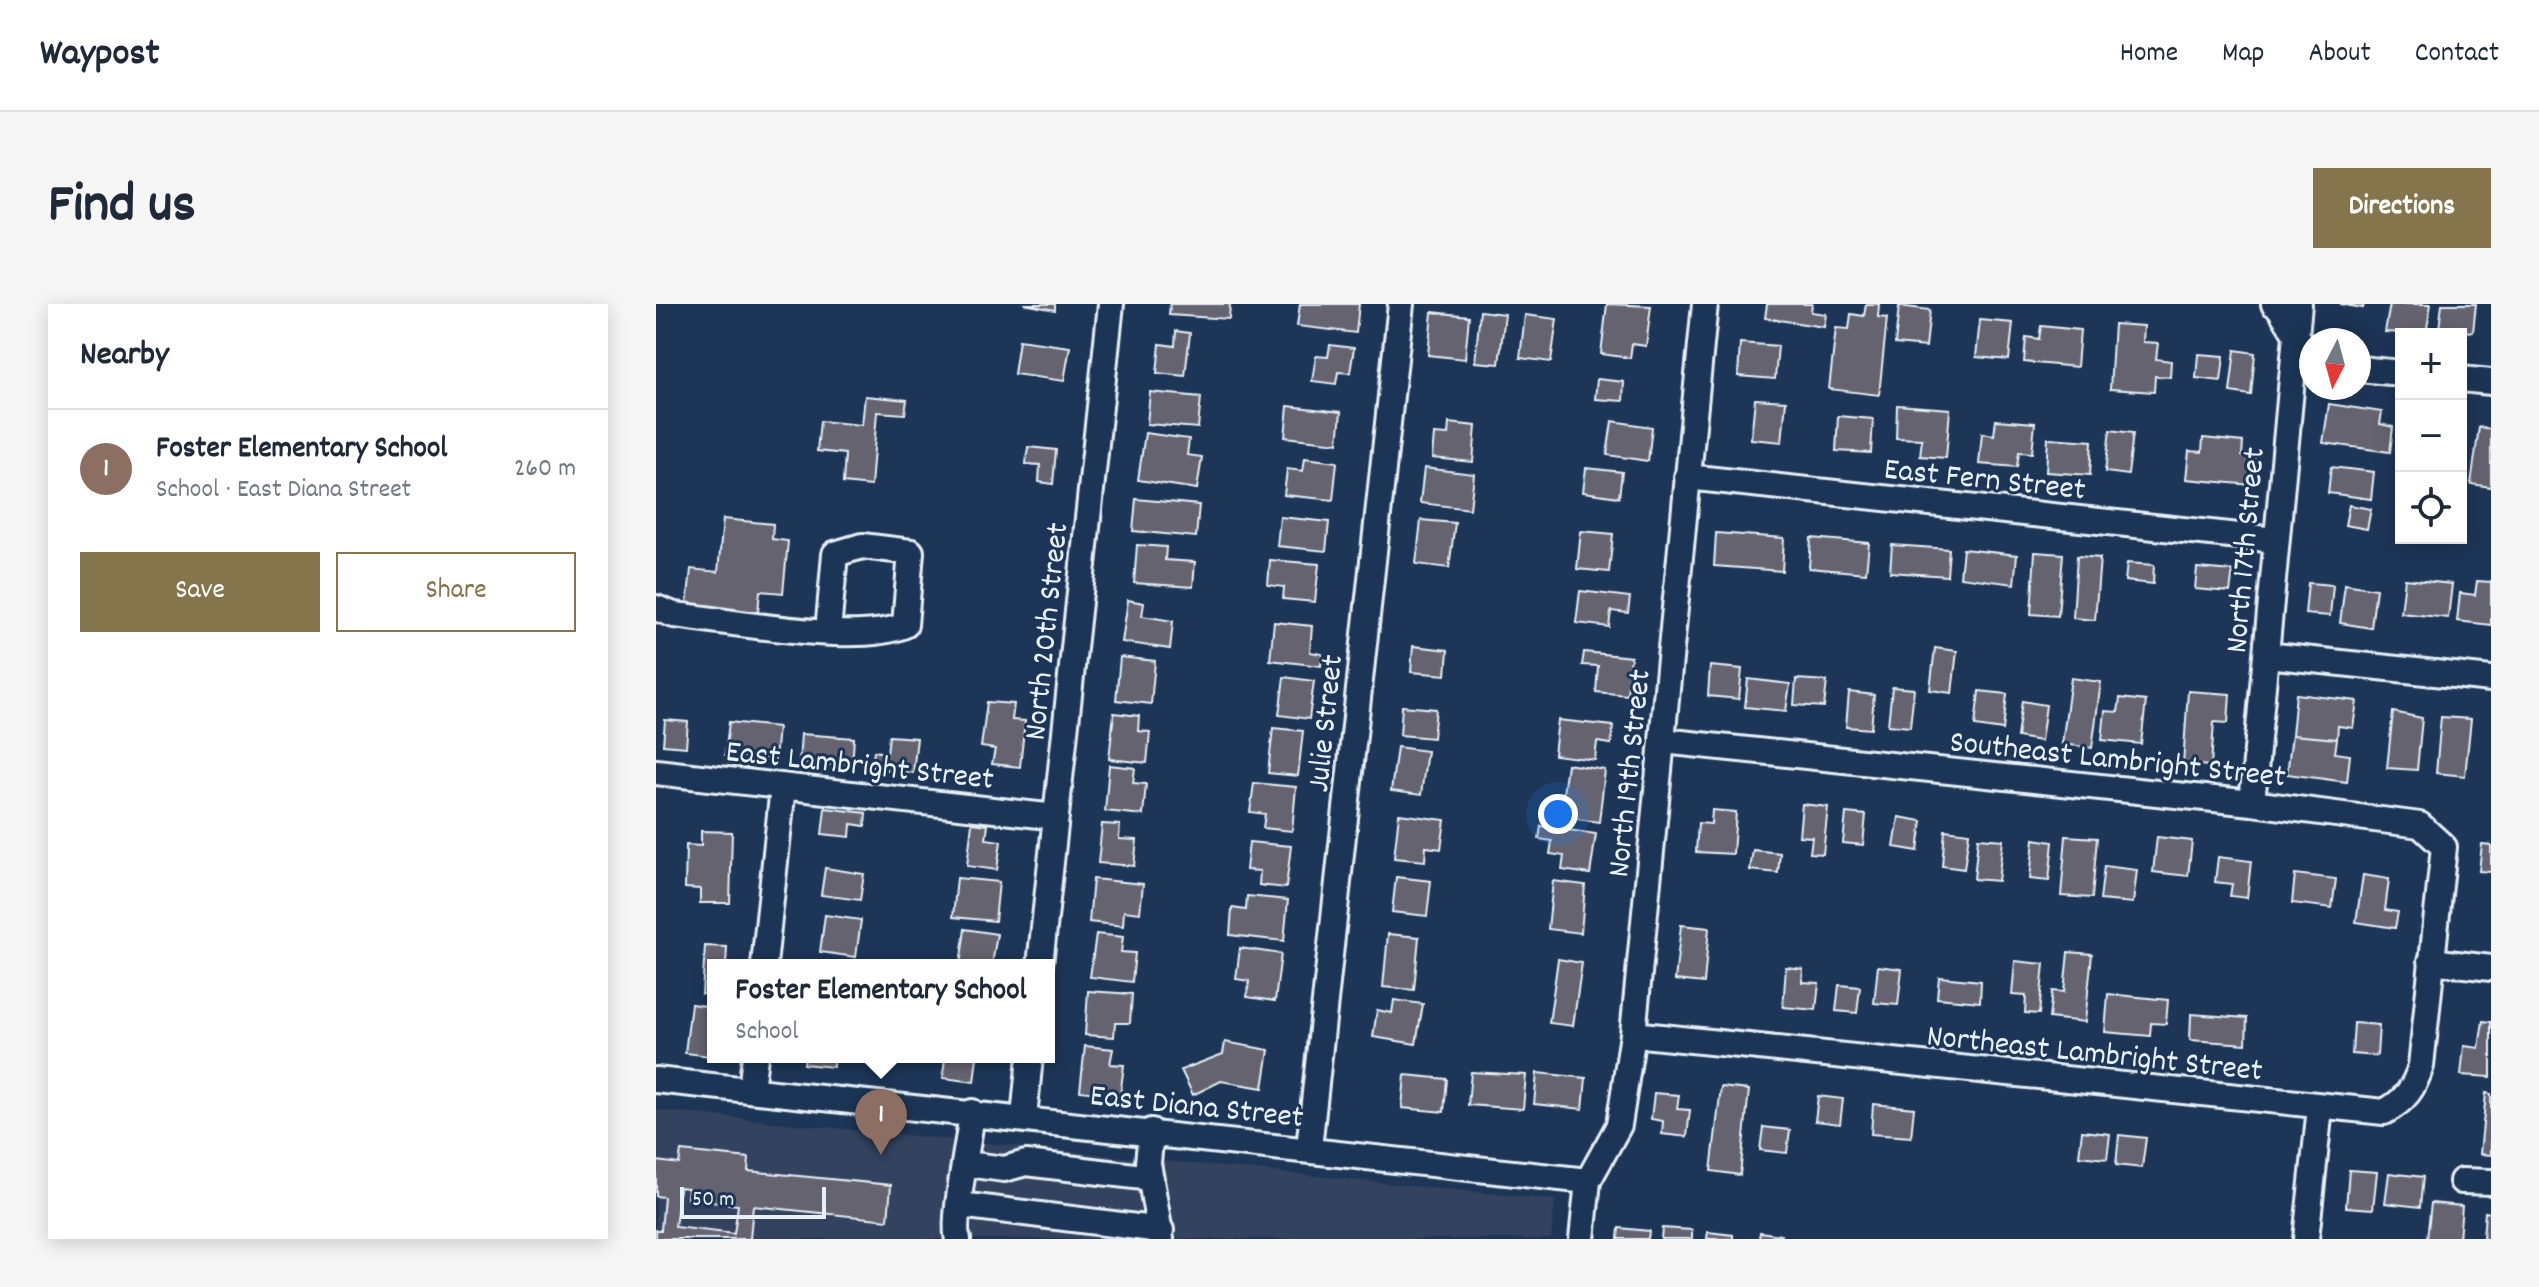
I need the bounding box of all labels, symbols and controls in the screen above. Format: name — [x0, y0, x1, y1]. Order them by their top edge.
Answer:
text: Waypost — [40, 28, 159, 83]
text: Home — [2120, 35, 2178, 75]
text: Map — [2222, 35, 2264, 75]
text: About — [2308, 35, 2371, 75]
text: Contact — [2415, 35, 2499, 75]
text: Find us — [48, 168, 196, 248]
button: Directions — [2313, 168, 2491, 248]
north arrow — [2299, 328, 2371, 400]
map controls — [2395, 328, 2467, 544]
button: + — [2395, 328, 2467, 400]
text: Nearby — [80, 332, 169, 381]
button: − — [2395, 400, 2467, 472]
text: Foster Elementary School — [156, 429, 447, 472]
street label: North 17th Street — [2216, 445, 2280, 655]
street label: East Fern Street — [1882, 449, 2088, 515]
text: 1 — [103, 451, 109, 488]
text: 260 m — [514, 451, 576, 488]
text: School · East Diana Street — [156, 472, 411, 509]
button: locate — [2395, 472, 2467, 544]
street label: North 20th Street — [1015, 520, 1083, 743]
button: Save — [80, 552, 320, 632]
button: Share — [336, 552, 576, 632]
street label: Julie Street — [1298, 652, 1358, 795]
street label: North 19th Street — [1598, 667, 1666, 880]
street label: Southeast Lambright Street — [1947, 721, 2288, 803]
street label: East Lambright Street — [723, 731, 996, 805]
your location — [1538, 794, 1578, 834]
popup — [707, 959, 1055, 1063]
text: Foster Elementary School — [735, 971, 1027, 1014]
text: School — [735, 1014, 798, 1051]
street label: Northeast Lambright Street — [1924, 1015, 2265, 1096]
street label: East Diana Street — [1087, 1075, 1306, 1143]
pin: 1 — [855, 1089, 907, 1155]
scale bar — [680, 1183, 826, 1219]
text: 50 m — [692, 1185, 734, 1216]

